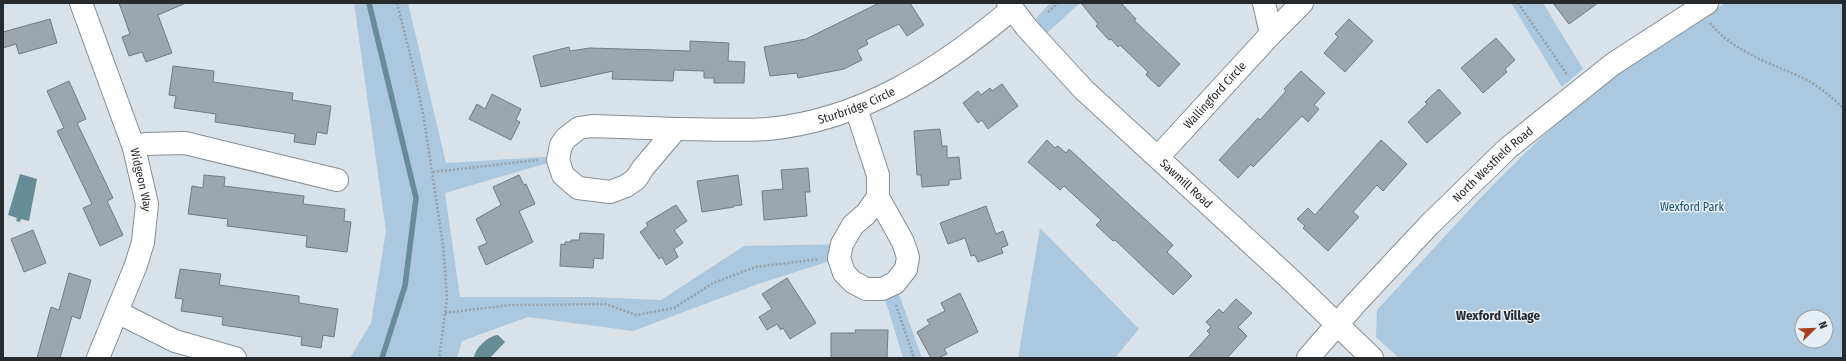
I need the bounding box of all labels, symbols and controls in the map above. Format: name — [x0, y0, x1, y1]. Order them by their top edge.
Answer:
street label: Wallingford Circle — [1181, 59, 1249, 132]
street label: Sturbridge Circle — [816, 84, 898, 127]
street label: North Westfield Road — [1450, 124, 1536, 205]
street label: Widgeon Way — [127, 147, 154, 213]
street label: Sawmill Road — [1157, 156, 1215, 211]
park label: Wexford Park — [1660, 200, 1725, 214]
district label: Wexford Village — [1456, 308, 1540, 323]
north arrow — [1794, 309, 1834, 349]
text: N — [1815, 320, 1830, 331]

